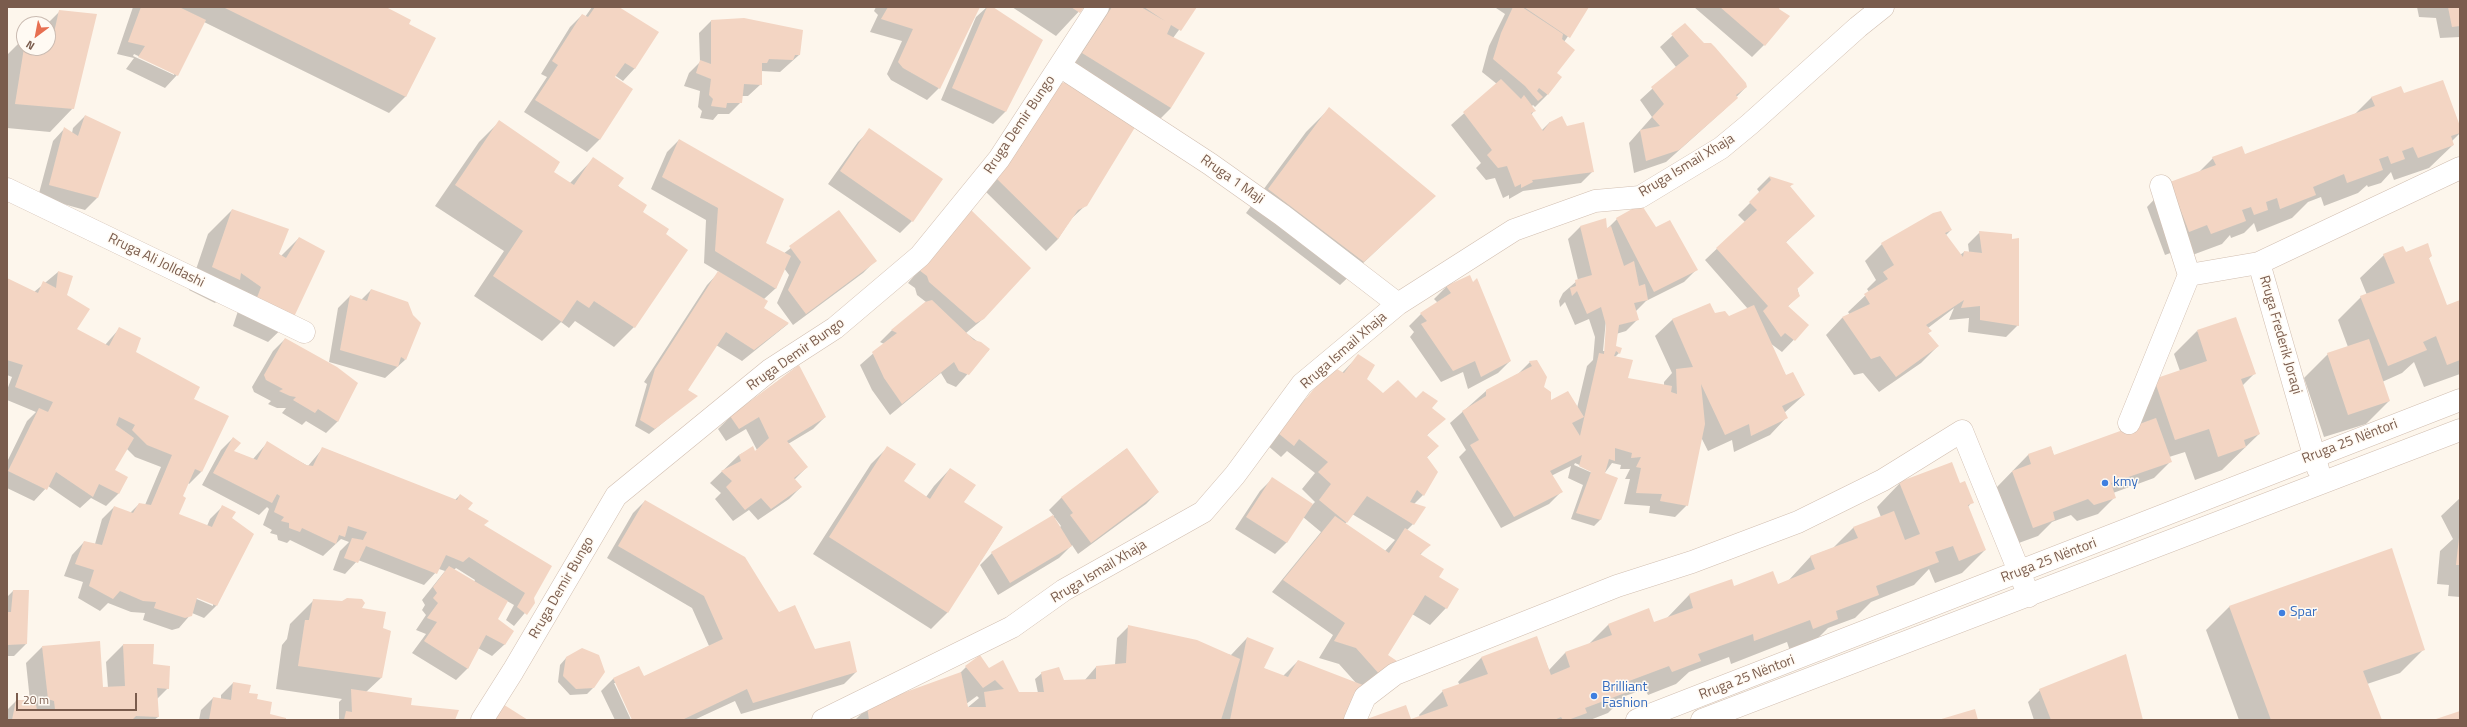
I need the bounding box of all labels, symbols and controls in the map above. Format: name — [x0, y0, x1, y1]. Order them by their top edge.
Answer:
north arrow — [16, 16, 56, 56]
text: N — [23, 37, 38, 54]
street label: Rruga Demir Bungo — [981, 73, 1059, 177]
street label: Rruga Ismail Xhaja — [1636, 131, 1738, 201]
street label: Rruga 1 Maji — [1197, 152, 1267, 208]
street label: Rruga Ali Jolldashi — [105, 230, 207, 292]
street label: Rruga Frederik Joraqi — [2255, 274, 2305, 396]
street label: Rruga Ismail Xhaja — [1297, 309, 1391, 393]
street label: Rruga Demir Bungo — [744, 315, 848, 395]
street label: Rruga 25 Nëntori — [2300, 416, 2400, 468]
place label: kmy — [2113, 475, 2138, 491]
marker: kmy — [2100, 478, 2110, 488]
street label: Rruga Demir Bungo — [526, 534, 598, 642]
street label: Rruga 25 Nëntori — [1999, 535, 2099, 587]
street label: Rruga Ismail Xhaja — [1048, 537, 1150, 607]
place label: Spar — [2290, 605, 2317, 621]
marker: Spar — [2277, 608, 2287, 618]
street label: Rruga 25 Nëntori — [1697, 652, 1797, 704]
place label: Brilliant Fashion — [1602, 680, 1648, 712]
scale bar — [18, 685, 139, 711]
text: 20 m — [23, 690, 49, 709]
marker: Brilliant Fashion — [1589, 691, 1599, 701]

